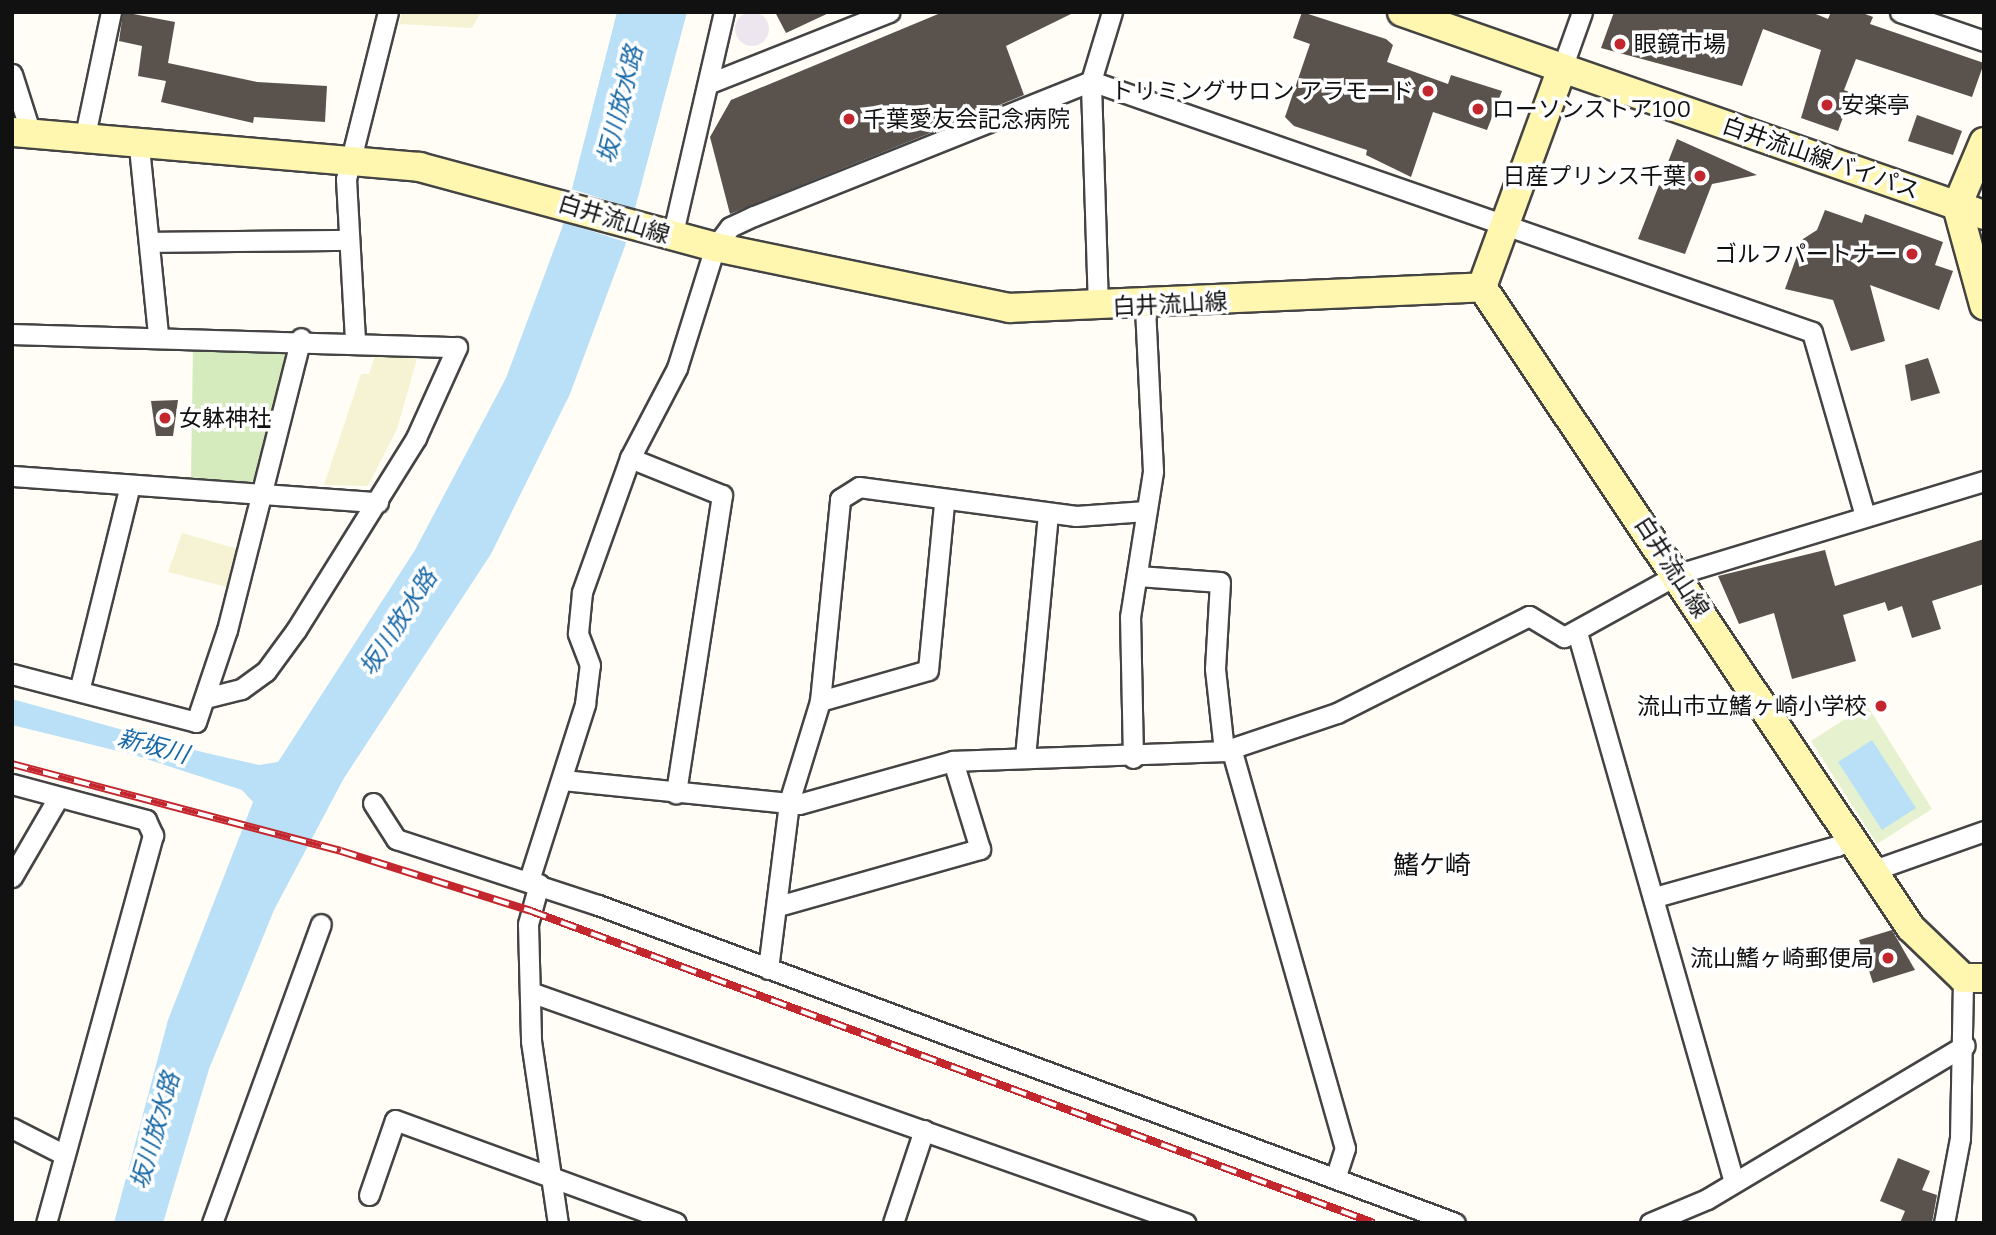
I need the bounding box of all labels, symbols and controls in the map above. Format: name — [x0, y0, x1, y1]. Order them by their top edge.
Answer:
place label: 眼鏡市場 — [1634, 30, 1726, 58]
marker: 眼鏡市場 — [1612, 36, 1628, 52]
water label: 坂川放水路 — [593, 43, 649, 167]
place label: トリミングサロン アラモード — [1110, 77, 1414, 105]
marker: トリミングサロン アラモード — [1420, 83, 1436, 99]
place label: 安楽亭 — [1841, 91, 1910, 119]
place label: ローソンストア100 — [1492, 95, 1692, 123]
marker: 安楽亭 — [1819, 97, 1835, 113]
marker: ローソンストア100 — [1470, 101, 1486, 117]
place label: 千葉愛友会記念病院 — [863, 105, 1070, 133]
marker: 千葉愛友会記念病院 — [841, 111, 857, 127]
street label: 白井流山線バイパス — [1719, 111, 1923, 205]
place label: 日産プリンス千葉 — [1502, 162, 1686, 190]
marker: 日産プリンス千葉 — [1692, 168, 1708, 184]
street label: 白井流山線 — [555, 189, 673, 249]
place label: ゴルフパートナー — [1714, 240, 1898, 268]
marker: ゴルフパートナー — [1904, 246, 1920, 262]
street label: 白井流山線 — [1112, 287, 1228, 321]
place label: 女躰神社 — [179, 404, 271, 432]
marker: 女躰神社 — [157, 410, 173, 426]
street label: 白井流山線 — [1629, 511, 1715, 623]
water label: 坂川放水路 — [354, 565, 444, 681]
place label: 流山市立鰭ヶ崎小学校 — [1637, 692, 1867, 720]
marker: 流山市立鰭ヶ崎小学校 — [1873, 698, 1889, 714]
water label: 新坂川 — [114, 724, 192, 770]
district label: 鰭ケ崎 — [1393, 850, 1471, 882]
place label: 流山鰭ヶ崎郵便局 — [1690, 944, 1874, 972]
marker: 流山鰭ヶ崎郵便局 — [1880, 950, 1896, 966]
water label: 坂川放水路 — [126, 1069, 186, 1193]

